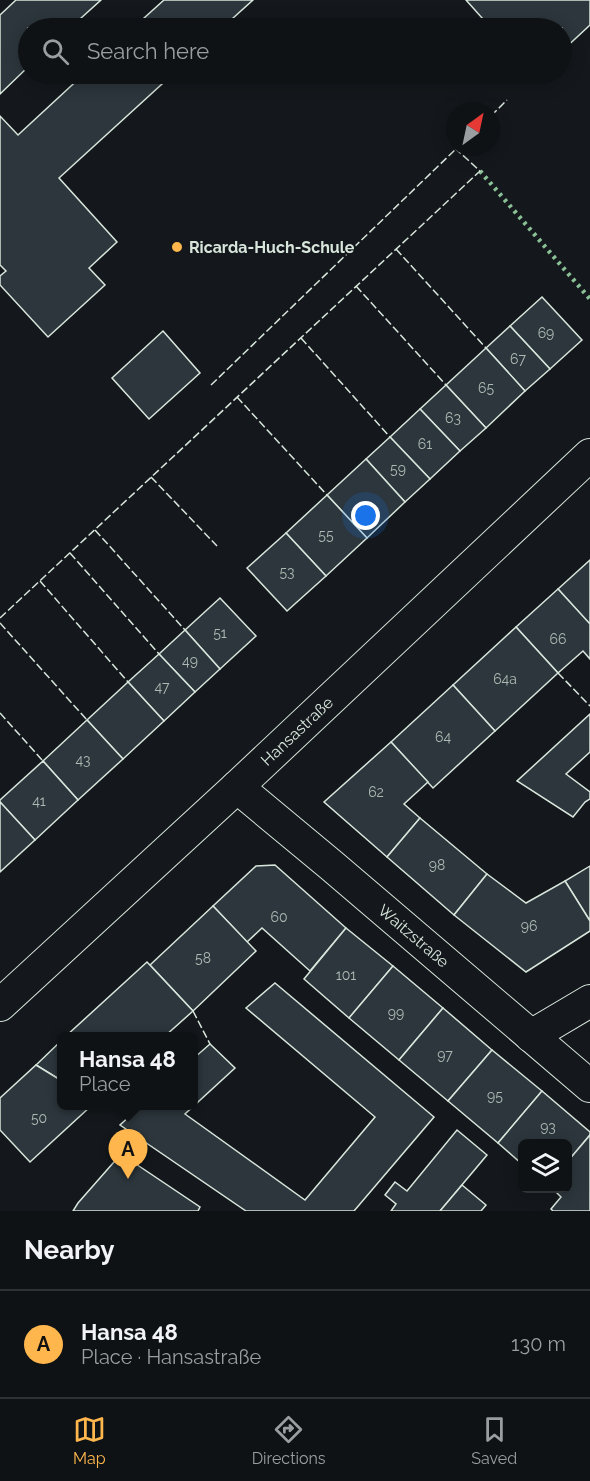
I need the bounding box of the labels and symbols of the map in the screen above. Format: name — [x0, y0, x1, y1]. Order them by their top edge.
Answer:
north arrow — [446, 102, 500, 156]
place label: Ricarda-Huch-Schule — [189, 238, 355, 257]
marker: Ricarda-Huch-Schule — [170, 240, 184, 254]
house number: 69 — [538, 325, 554, 341]
house number: 67 — [510, 351, 526, 367]
house number: 65 — [478, 380, 494, 396]
house number: 63 — [445, 410, 461, 426]
house number: 61 — [418, 436, 432, 452]
house number: 59 — [390, 461, 406, 477]
your location — [351, 501, 380, 530]
house number: 55 — [318, 527, 334, 543]
house number: 53 — [279, 564, 295, 580]
house number: 51 — [213, 625, 227, 641]
house number: 66 — [550, 631, 566, 647]
house number: 49 — [182, 653, 198, 669]
house number: 64a — [493, 671, 517, 687]
house number: 47 — [154, 679, 170, 695]
street label: Hansastraße — [257, 693, 337, 770]
house number: 64 — [435, 729, 451, 745]
house number: 43 — [75, 752, 91, 768]
house number: 62 — [368, 784, 384, 800]
house number: 41 — [32, 793, 46, 809]
house number: 98 — [429, 857, 445, 873]
street label: Waitzstraße — [374, 901, 453, 972]
house number: 60 — [270, 909, 288, 925]
house number: 96 — [521, 918, 537, 934]
house number: 58 — [195, 950, 211, 966]
house number: 101 — [336, 967, 356, 983]
house number: 99 — [388, 1005, 404, 1021]
house number: 97 — [437, 1047, 453, 1063]
house number: 95 — [487, 1088, 503, 1104]
house number: 50 — [31, 1110, 47, 1126]
house number: 93 — [540, 1119, 556, 1135]
pin: A — [108, 1130, 148, 1179]

